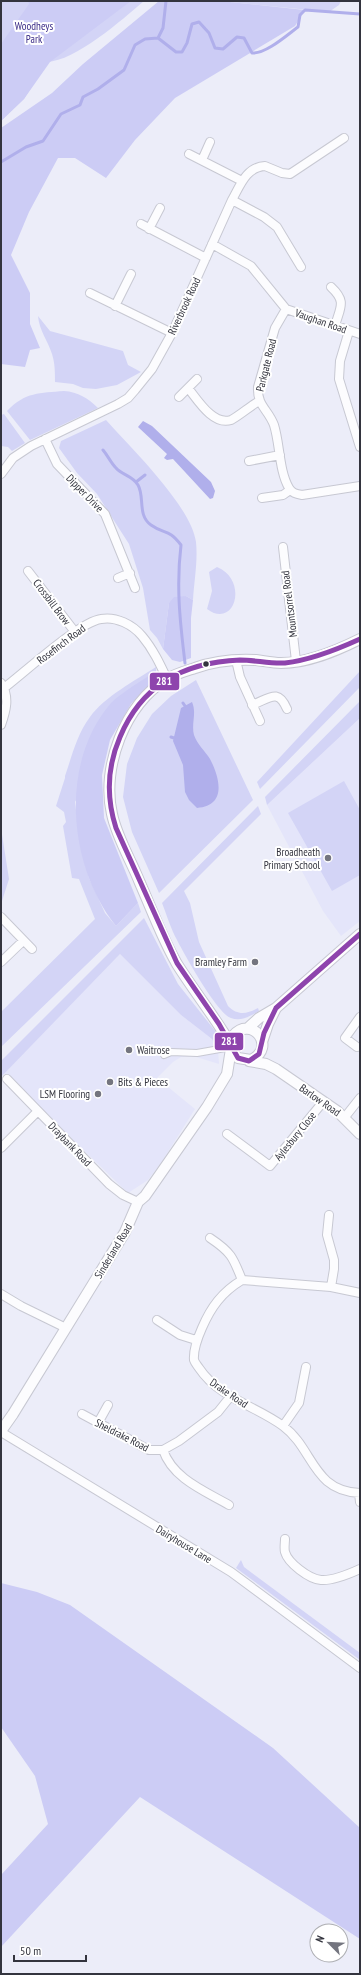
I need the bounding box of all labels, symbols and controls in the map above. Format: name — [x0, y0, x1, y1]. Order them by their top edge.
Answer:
park label: Woodheys Park — [15, 19, 53, 46]
street label: Riverbrook Road — [165, 275, 204, 337]
street label: Vaughan Road — [292, 305, 349, 336]
street label: Parkgate Road — [253, 337, 279, 393]
street label: Dipper Drive — [63, 471, 107, 515]
street label: Mountsorrel Road — [278, 570, 300, 638]
street label: Crossbill Brow — [30, 576, 74, 628]
street label: Rosefinch Road — [34, 621, 88, 667]
unlabelled marker — [201, 659, 211, 669]
line badge: 281 — [149, 672, 180, 691]
text: 281 — [156, 674, 172, 688]
place label: Broadheath Primary School — [264, 845, 320, 872]
marker: Broadheath Primary School — [323, 853, 333, 863]
place label: Bramley Farm — [195, 955, 247, 969]
marker: Bramley Farm — [250, 957, 260, 967]
line badge: 281 — [214, 1032, 244, 1051]
text: 281 — [221, 1034, 237, 1048]
place label: Waitrose — [137, 1043, 170, 1057]
marker: Waitrose — [124, 1045, 134, 1055]
place label: Bits & Pieces — [118, 1075, 168, 1089]
marker: Bits & Pieces — [105, 1077, 115, 1087]
street label: Barlow Road — [297, 1081, 344, 1119]
place label: LSM Flooring — [40, 1087, 90, 1101]
marker: LSM Flooring — [93, 1089, 103, 1099]
street label: Aylesbury Close — [271, 1108, 319, 1163]
street label: Draybank Road — [45, 1119, 95, 1169]
street label: Sinderland Road — [91, 1221, 135, 1281]
street label: Drake Road — [207, 1375, 251, 1411]
street label: Sheldrake Road — [93, 1415, 152, 1455]
street label: Dairyhouse Lane — [153, 1522, 215, 1566]
north arrow — [309, 1923, 349, 1963]
text: N — [312, 1933, 327, 1944]
scale bar — [14, 1937, 86, 1963]
text: 50 m — [20, 1943, 41, 1958]

